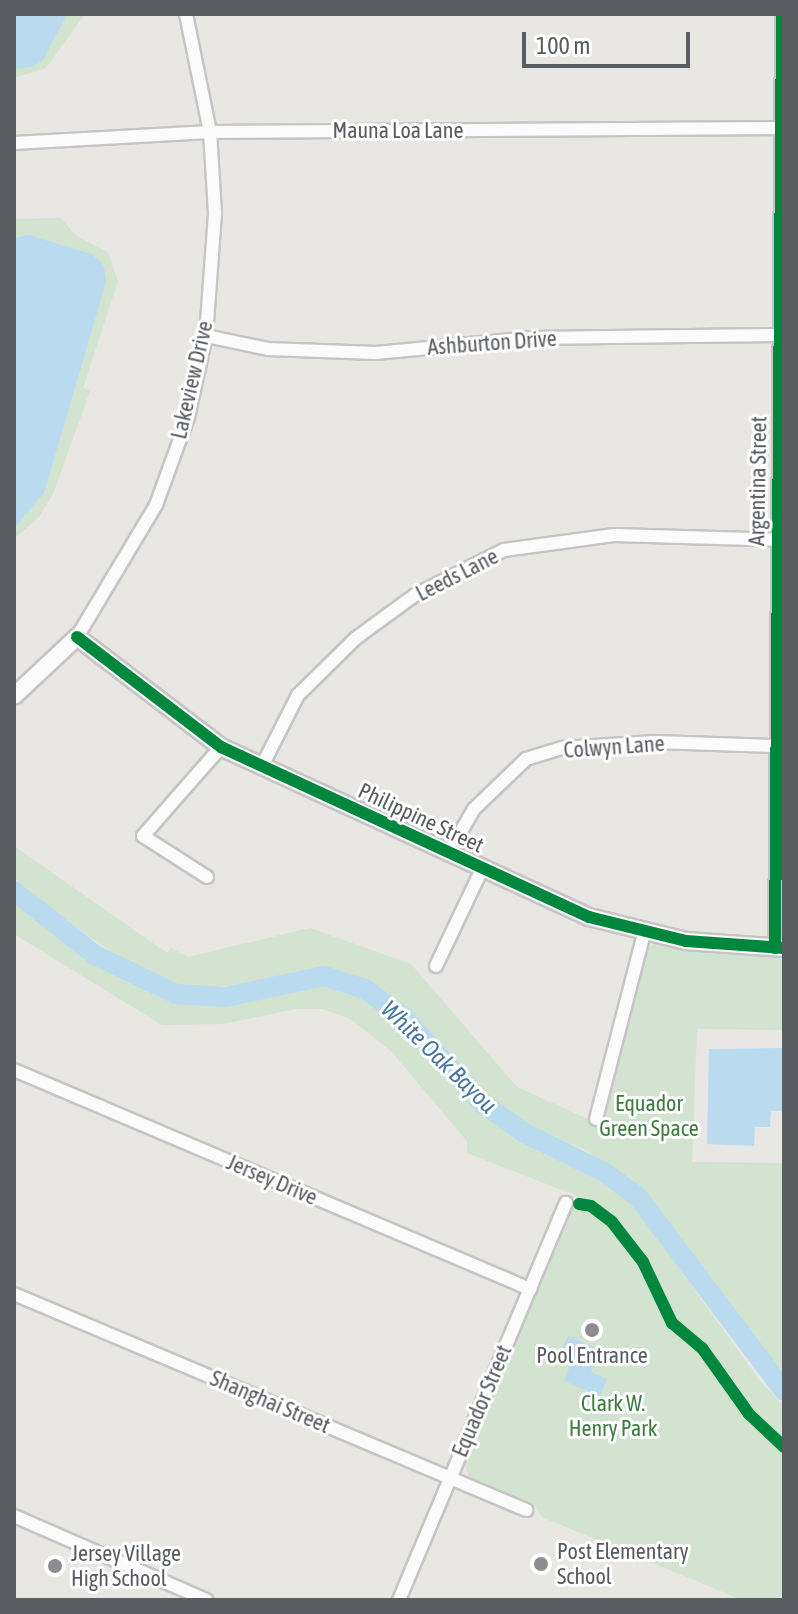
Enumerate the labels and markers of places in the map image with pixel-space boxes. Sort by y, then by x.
marker: Pool Entrance [583,1321,601,1339]
place label: Pool Entrance [536,1343,648,1369]
place label: Post Elementary School [557,1538,689,1590]
place label: Jersey Village High School [71,1540,181,1592]
marker: Post Elementary School [532,1555,550,1573]
marker: Jersey Village High School [46,1557,64,1575]

